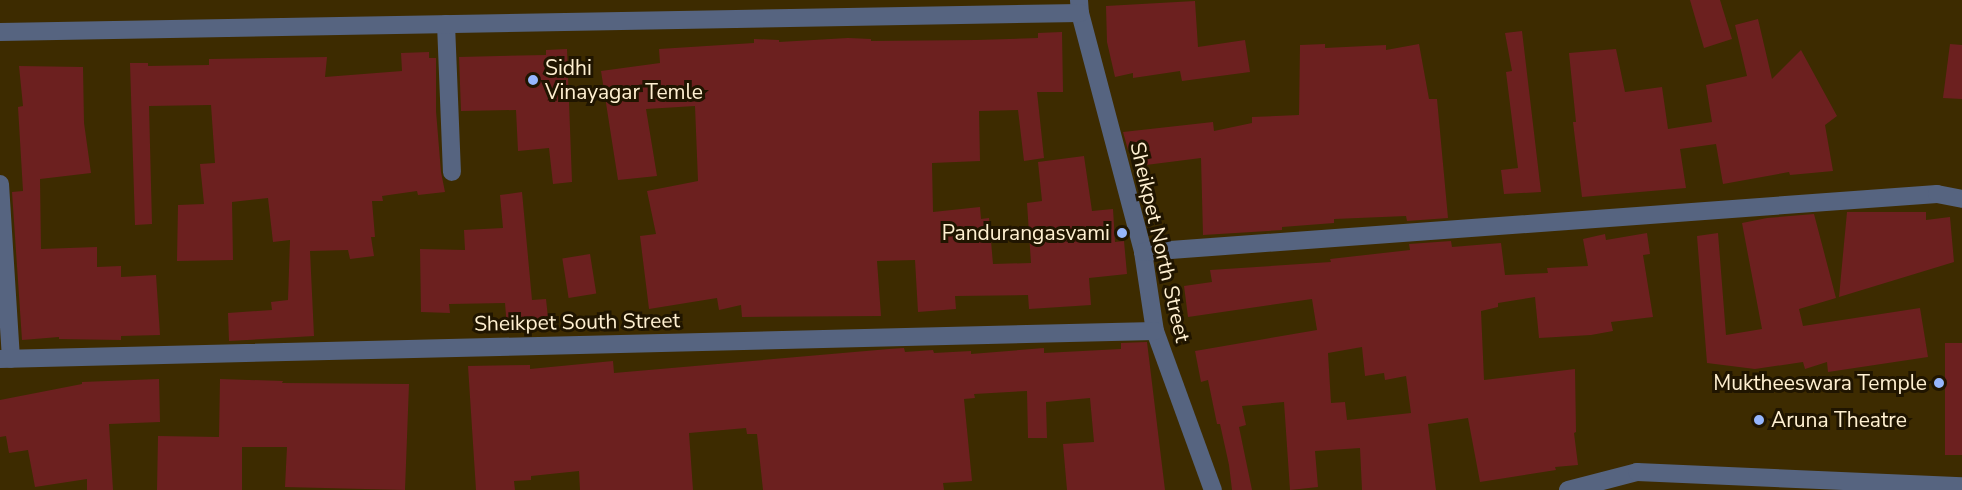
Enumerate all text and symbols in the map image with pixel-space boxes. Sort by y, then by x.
place label: Sidhi Vinayagar Temle [545,55,703,105]
marker: Sidhi Vinayagar Temle [526,73,540,87]
street label: Sheikpet North Street [1125,139,1195,345]
place label: Pandurangasvami [942,220,1110,246]
marker: Pandurangasvami [1115,226,1129,240]
street label: Sheikpet South Street [474,308,680,336]
place label: Muktheeswara Temple [1713,370,1927,396]
marker: Muktheeswara Temple [1932,376,1946,390]
place label: Aruna Theatre [1771,407,1907,433]
marker: Aruna Theatre [1752,413,1766,427]

